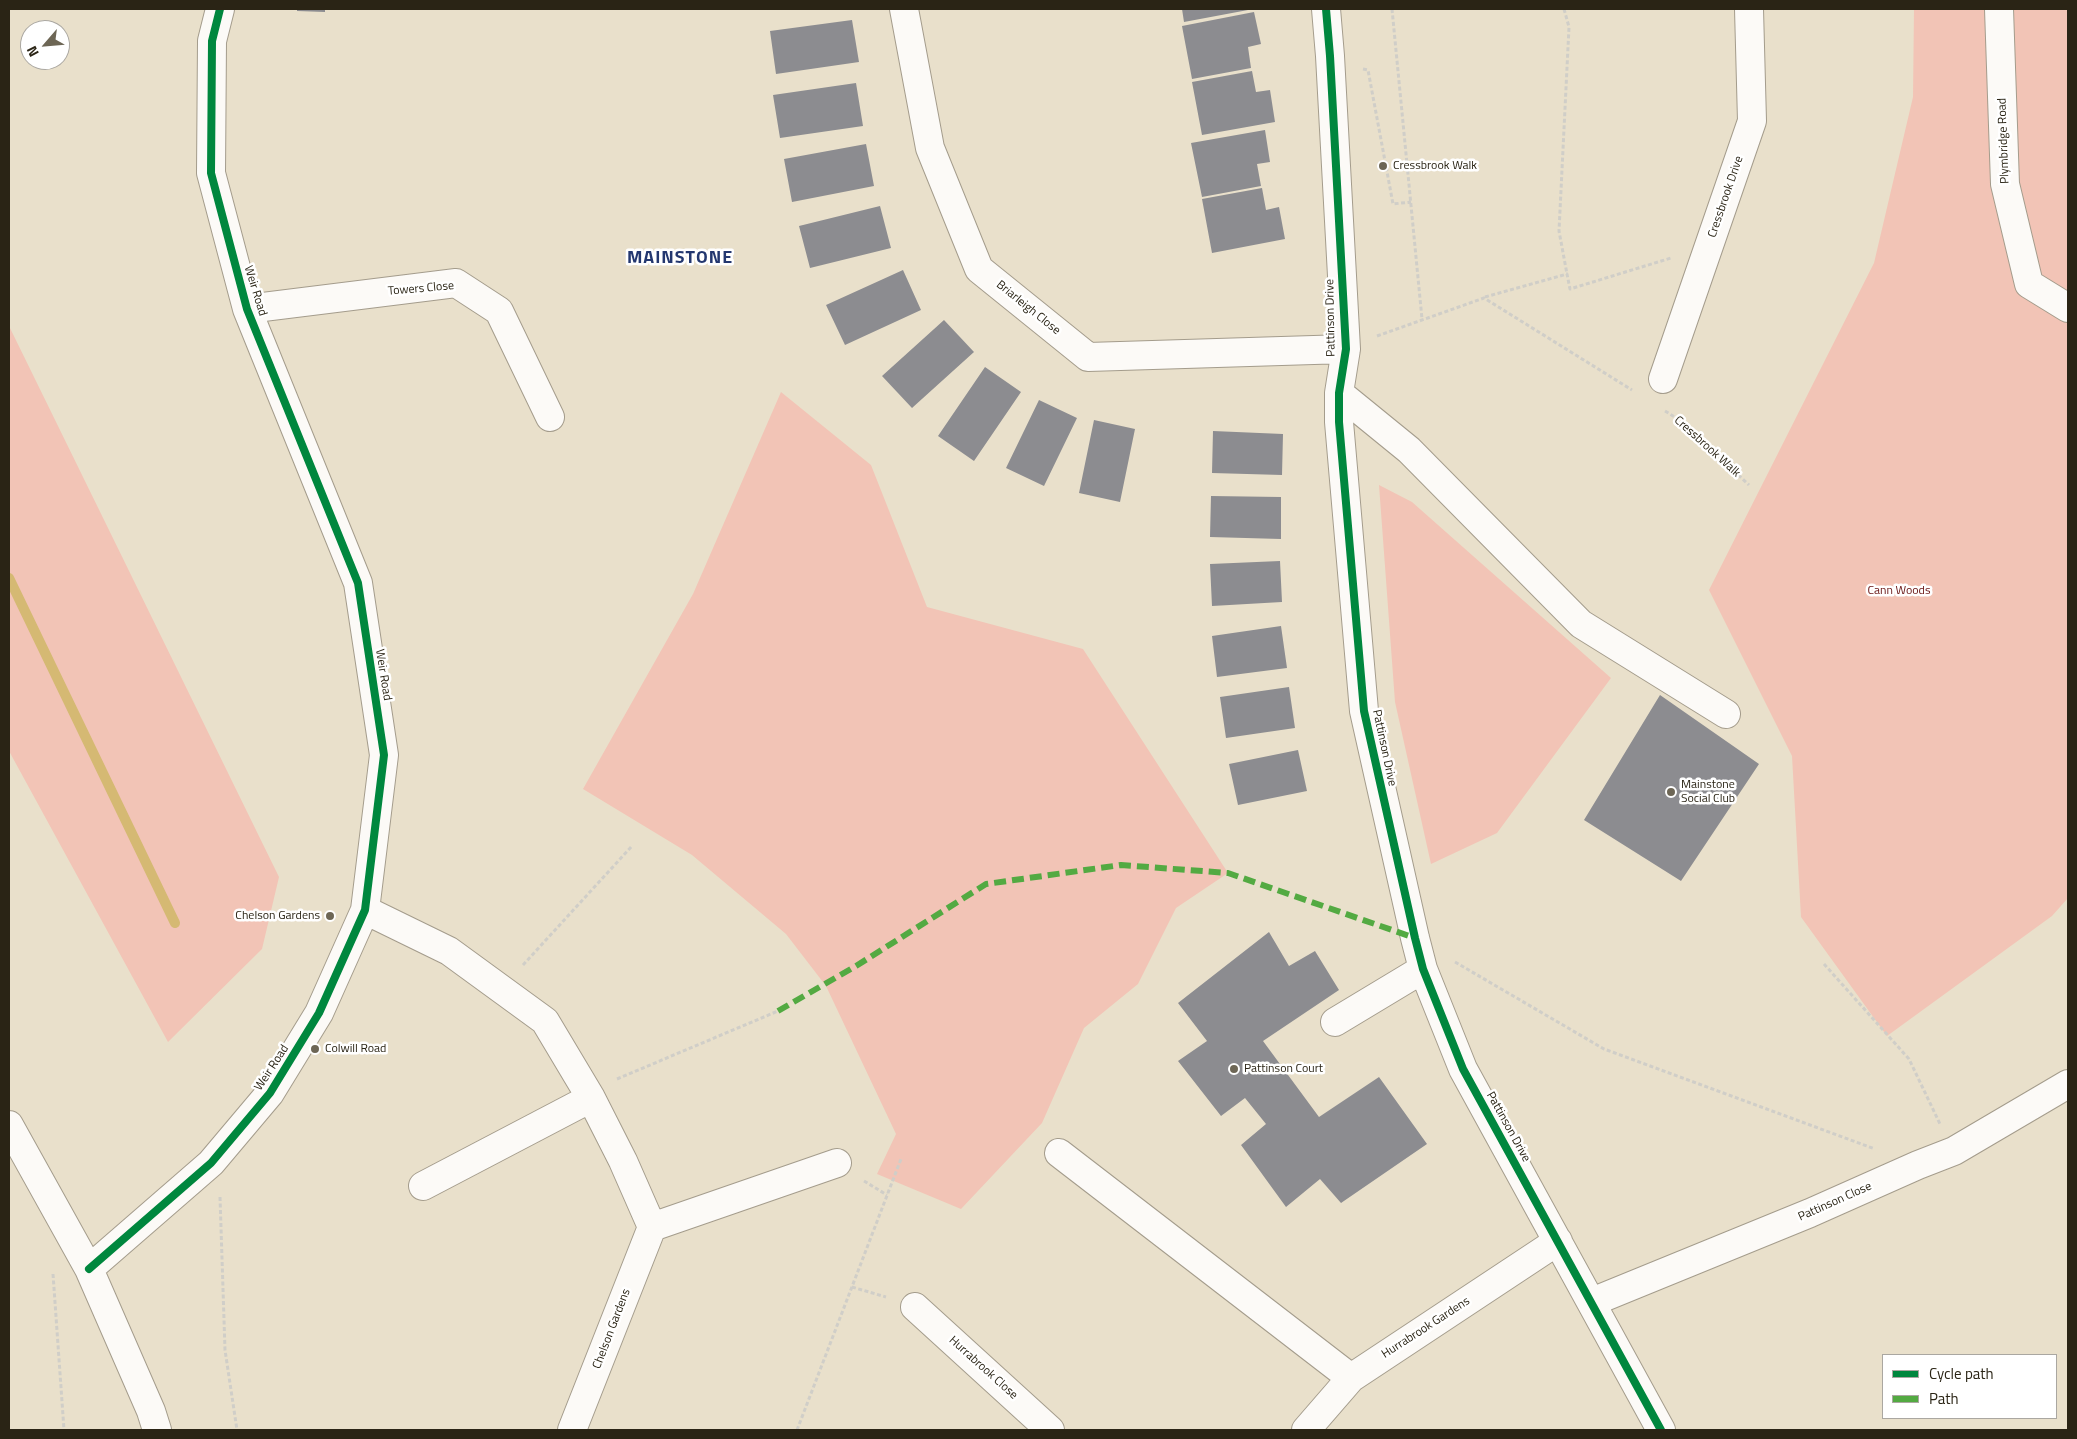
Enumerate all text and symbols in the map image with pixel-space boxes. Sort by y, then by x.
north arrow [20,20,70,70]
text: N [21,43,44,61]
street label: Plymbridge Road [1995,98,2013,184]
street label: Cressbrook Drive [1705,154,1747,240]
place label: Cressbrook Walk [1393,159,1477,173]
marker: Cressbrook Walk [1377,160,1389,172]
district label: MAINSTONE [626,248,734,270]
street label: Weir Road [241,264,269,318]
street label: Briarleigh Close [993,278,1063,338]
street label: Towers Close [387,279,455,299]
street label: Pattinson Drive [1323,279,1339,357]
street label: Cressbrook Walk [1671,414,1743,480]
park label: Cann Woods [1867,584,1931,598]
street label: Weir Road [372,648,394,702]
street label: Pattinson Drive [1369,708,1399,788]
place label: Mainstone Social Club [1681,778,1735,806]
marker: Mainstone Social Club [1665,786,1677,798]
place label: Chelson Gardens [235,909,320,923]
marker: Chelson Gardens [324,910,336,922]
street label: Weir Road [252,1042,292,1094]
place label: Colwill Road [325,1042,386,1056]
marker: Colwill Road [309,1043,321,1055]
place label: Pattinson Court [1244,1062,1323,1076]
marker: Pattinson Court [1228,1063,1240,1075]
street label: Pattinson Drive [1483,1089,1533,1165]
street label: Pattinson Close [1796,1179,1874,1225]
street label: Chelson Gardens [590,1287,634,1371]
street label: Hurrabrook Gardens [1379,1294,1473,1362]
street label: Hurrabrook Close [946,1333,1020,1403]
legend [1882,1354,2057,1419]
text: Cycle path [1929,1362,1994,1385]
text: Path [1929,1387,1959,1410]

